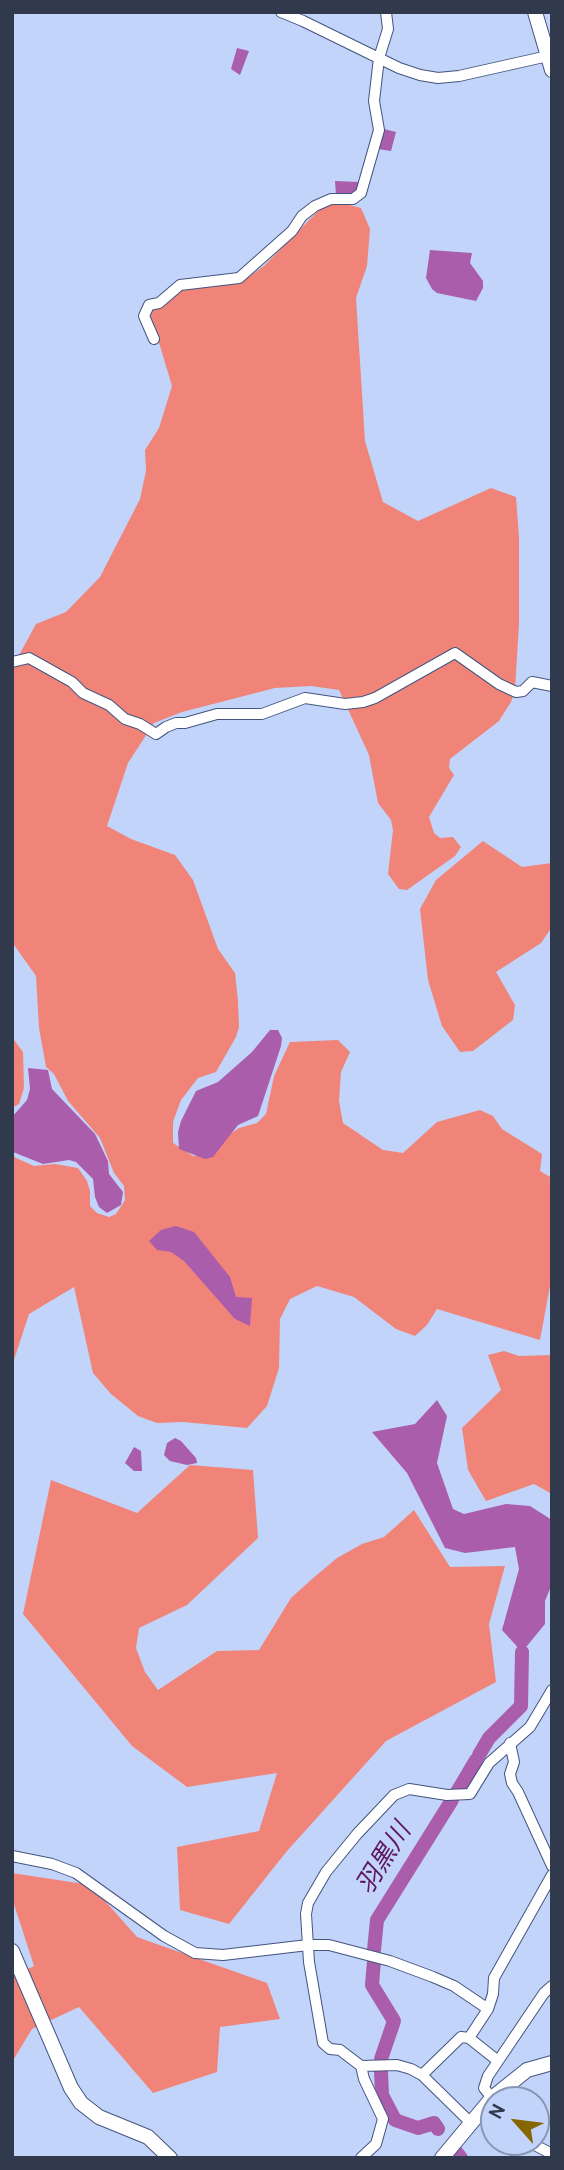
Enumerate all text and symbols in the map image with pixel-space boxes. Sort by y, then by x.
water label: 羽黒川 [352,1819,420,1901]
north arrow [480,2086,550,2156]
text: N [484,2100,512,2124]

